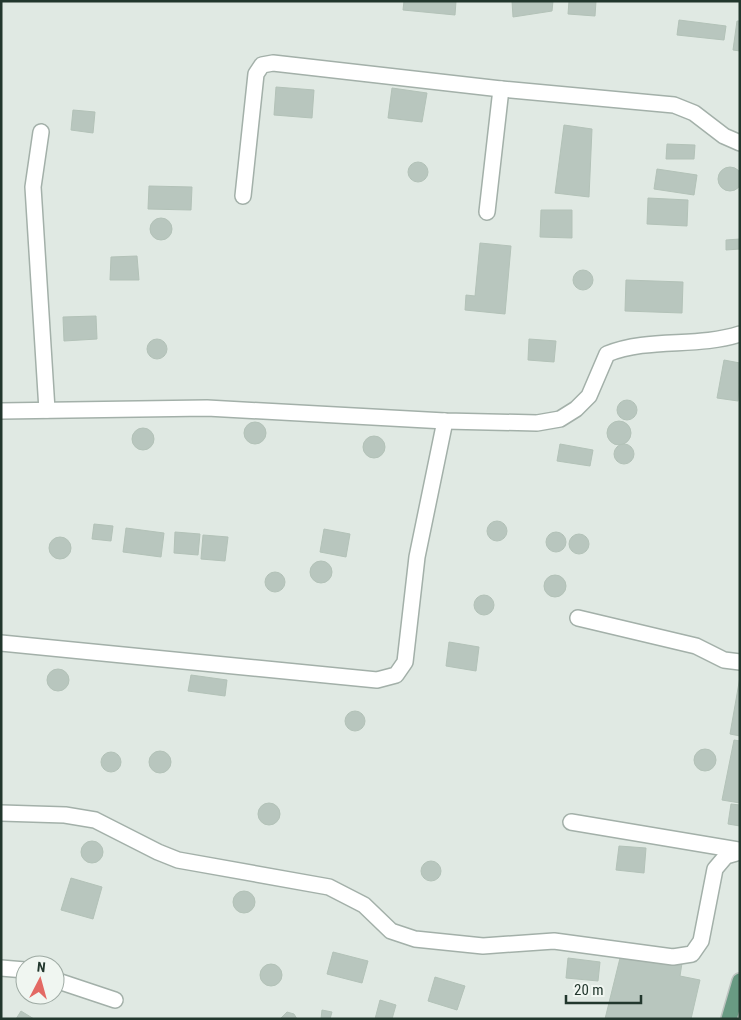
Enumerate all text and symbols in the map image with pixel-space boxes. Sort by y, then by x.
north arrow [15,955,65,1005]
text: N [36,959,46,975]
scale bar [566,972,641,1004]
text: 20 m [574,981,604,999]

